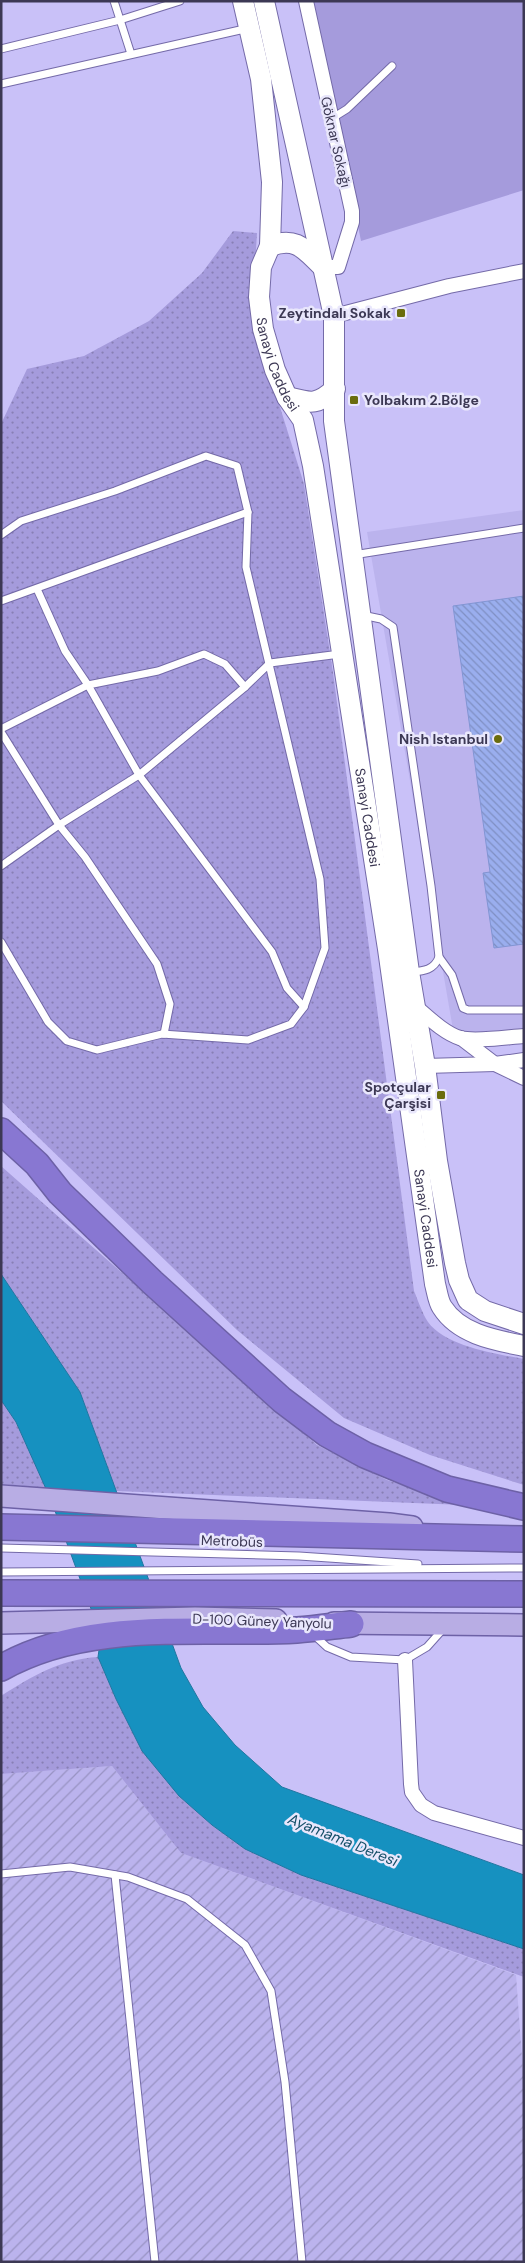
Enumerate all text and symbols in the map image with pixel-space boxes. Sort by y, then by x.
street label: Göknar Sokağı [317,95,355,189]
place label: Zeytindalı Sokak [279,304,391,322]
marker: Zeytindalı Sokak [395,307,407,319]
street label: Sanayi Caddesi [253,316,303,415]
place label: Yolbakım 2.Bölge [364,391,479,409]
marker: Yolbakım 2.Bölge [348,394,360,406]
place label: Nish Istanbul [399,730,488,748]
marker: Nish Istanbul [492,733,504,745]
street label: Sanayi Caddesi [351,767,384,868]
place label: Spotçular Çarşisi [364,1078,431,1112]
marker: Spotçular Çarşisi [435,1089,447,1101]
street label: Sanayi Caddesi [410,1168,442,1269]
street label: Metrobüs [201,1531,263,1551]
street label: D-100 Güney Yanyolu [192,1610,332,1632]
water label: Ayamama Deresi [284,1808,401,1871]

